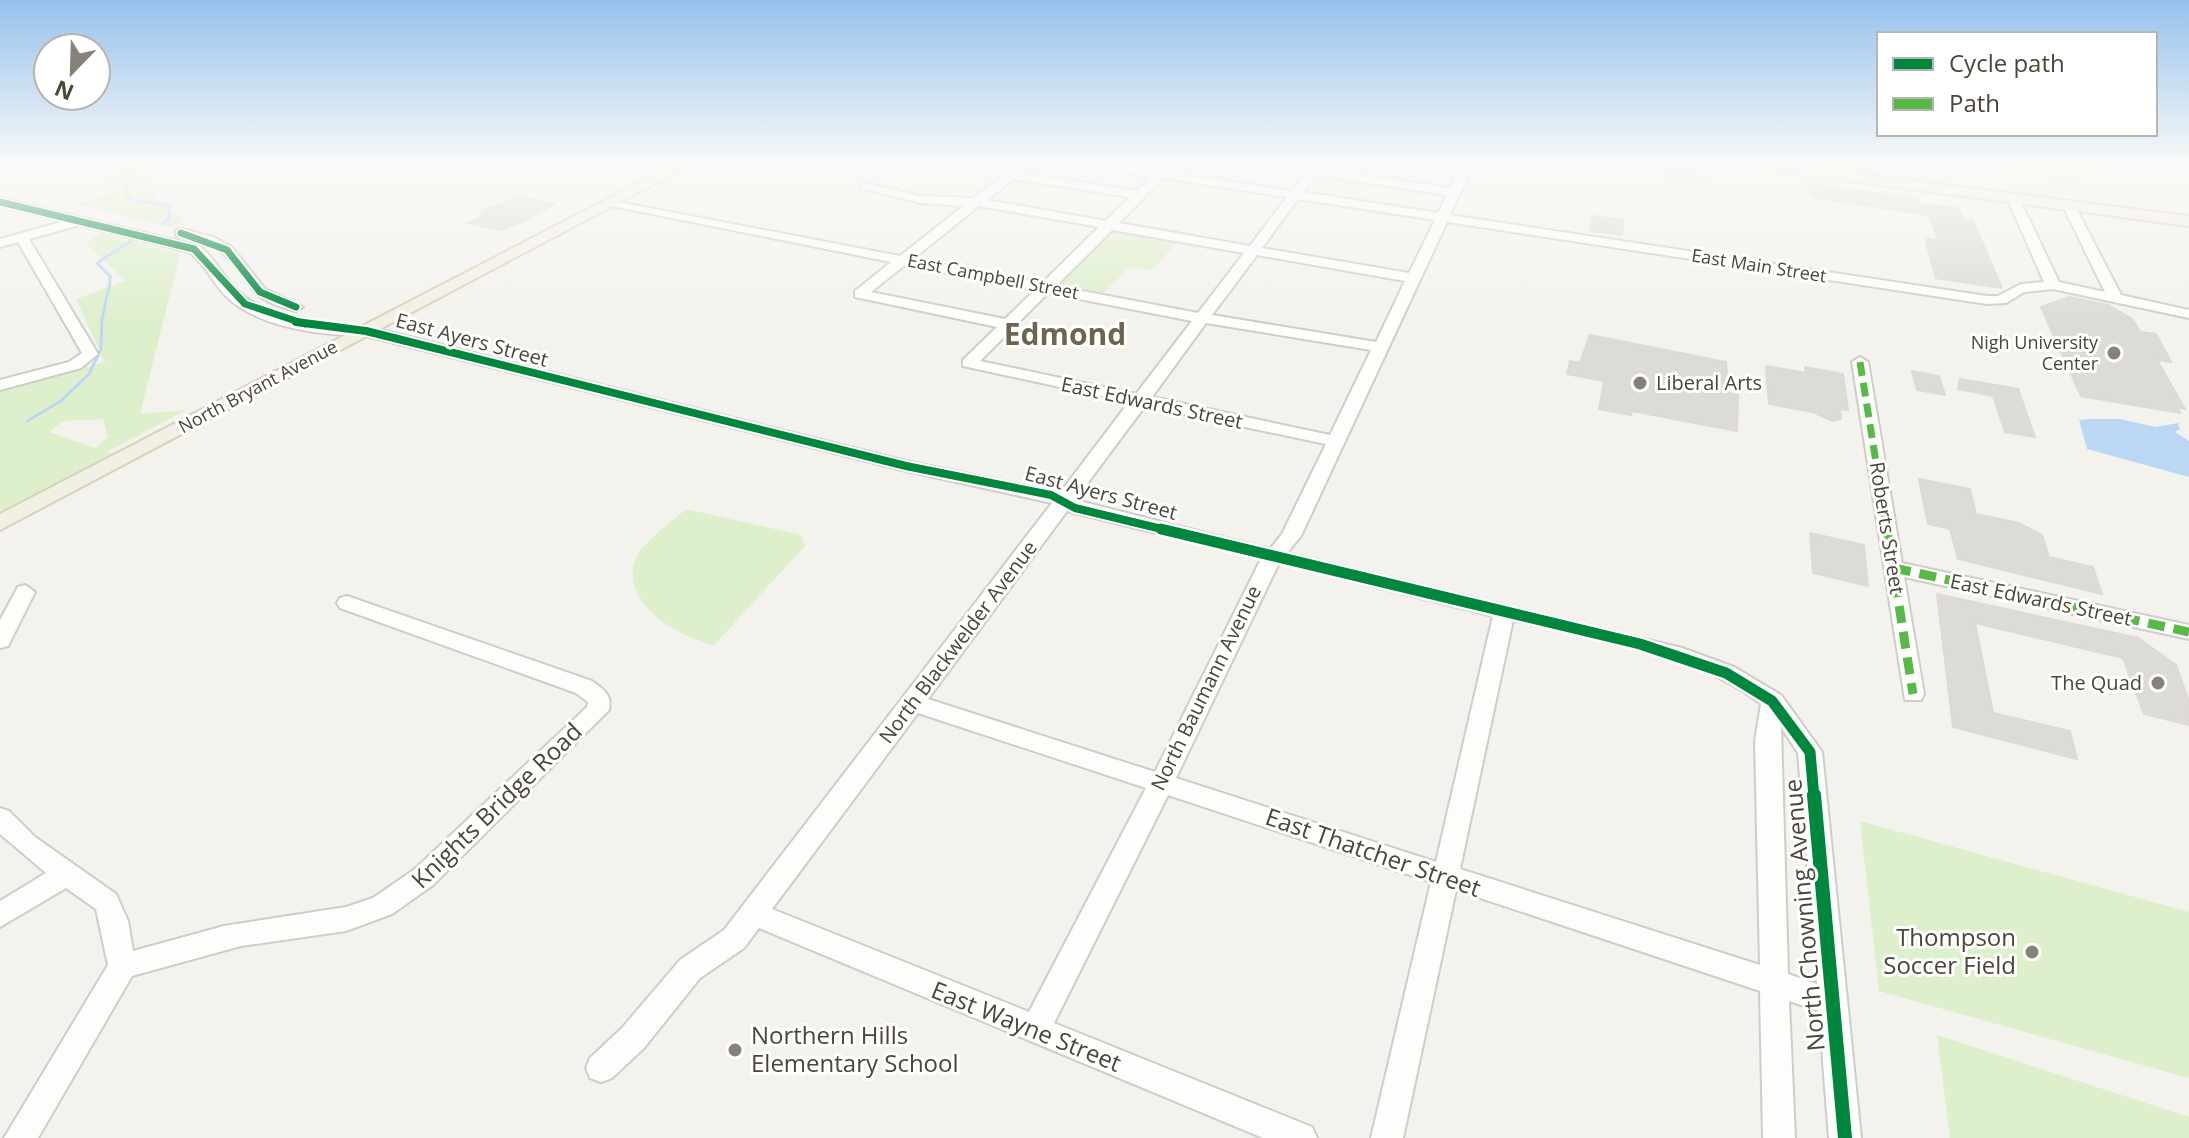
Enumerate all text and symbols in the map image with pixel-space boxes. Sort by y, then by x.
north arrow [32,32,112,112]
legend [1877,32,2157,136]
text: Cycle path [1949,46,2065,79]
text: N [50,74,78,109]
text: Path [1949,86,2000,119]
street label: East Main Street [1690,242,1828,288]
street label: East Campbell Street [906,248,1081,304]
street label: East Ayers Street [393,306,551,373]
district label: Edmond [1004,313,1126,354]
place label: Nigh University Center [1971,330,2099,375]
street label: North Bryant Avenue [174,334,341,438]
marker: Nigh University Center [2105,344,2123,362]
place label: Liberal Arts [1656,369,1762,396]
street label: East Edwards Street [1059,370,1245,435]
marker: Liberal Arts [1631,374,1649,392]
street label: East Ayers Street [1022,459,1180,526]
street label: Roberts Street [1864,460,1911,596]
street label: North Blackwelder Avenue [872,535,1043,749]
street label: East Edwards Street [1948,567,2134,632]
street label: North Baumann Avenue [1144,581,1267,795]
place label: The Quad [2051,669,2142,696]
marker: The Quad [2149,674,2167,692]
street label: Knights Bridge Road [403,715,589,895]
street label: North Chowning Avenue [1775,778,1832,1053]
street label: East Thatcher Street [1262,799,1485,904]
place label: Thompson Soccer Field [1883,920,2016,981]
marker: Thompson Soccer Field [2023,943,2041,961]
street label: East Wayne Street [927,972,1126,1079]
place label: Northern Hills Elementary School [751,1018,959,1079]
marker: Northern Hills Elementary School [726,1041,744,1059]

